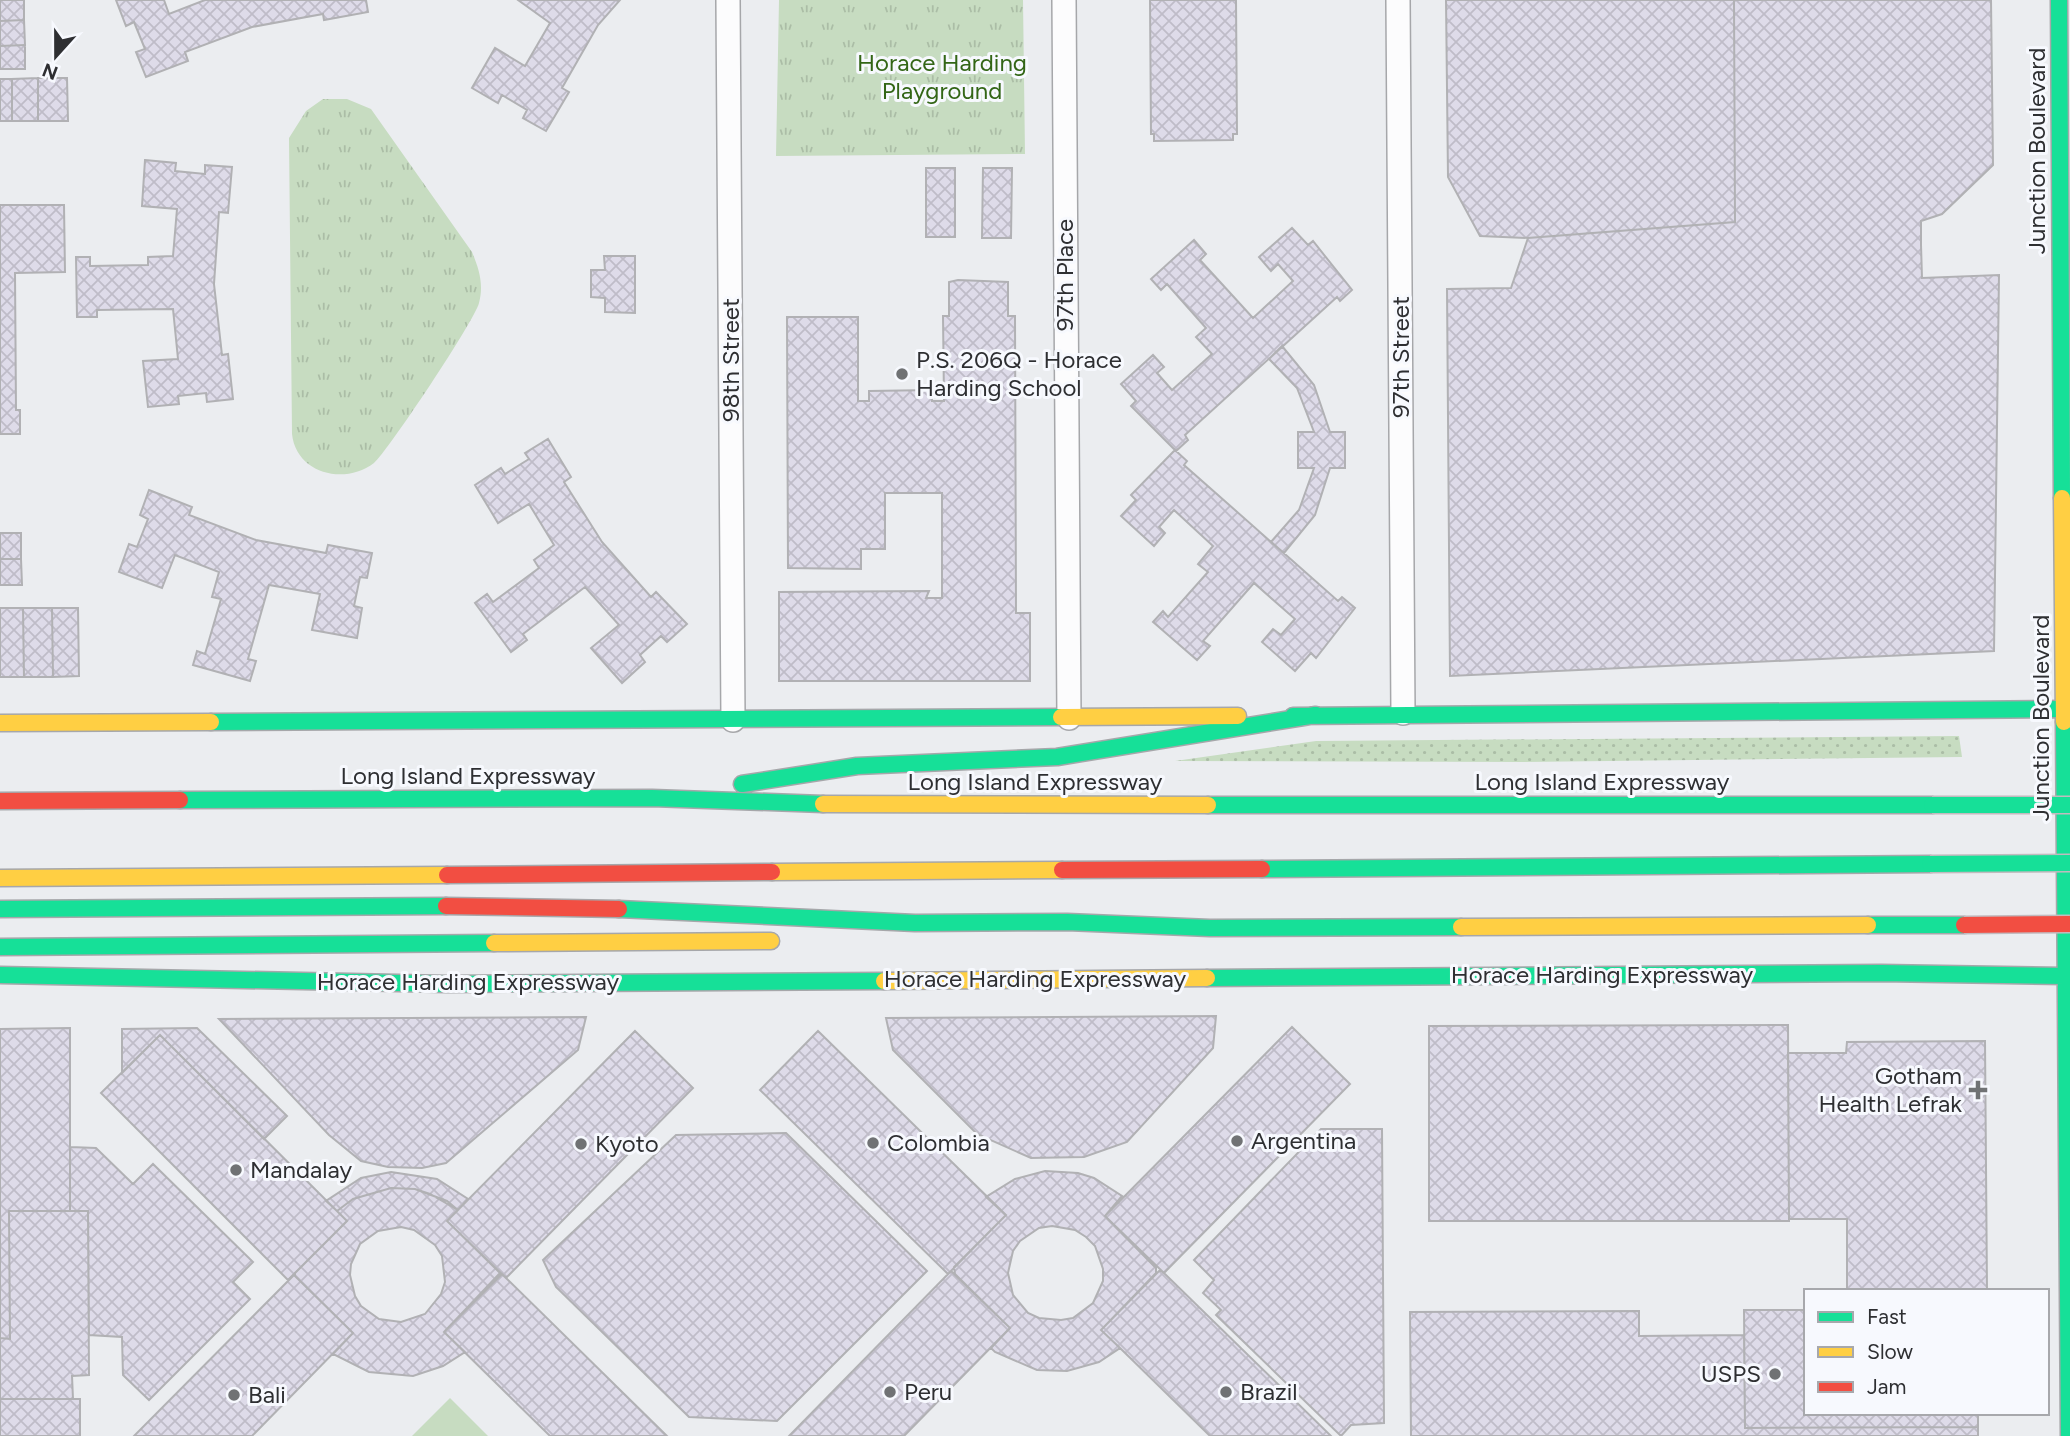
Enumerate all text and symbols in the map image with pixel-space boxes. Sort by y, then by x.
north arrow [21,21,91,91]
park label: Horace Harding Playground [857,48,1027,105]
street label: Junction Boulevard [2022,48,2051,254]
text: N [39,58,61,85]
street label: 97th Place [1050,219,1079,331]
street label: 97th Street [1386,296,1415,418]
street label: 98th Street [716,298,745,422]
place label: P.S. 206Q - Horace Harding School [916,345,1122,402]
marker: P.S. 206Q - Horace Harding School [894,366,910,382]
street label: Junction Boulevard [2026,615,2055,821]
street label: Long Island Expressway [341,761,596,790]
street label: Long Island Expressway [908,767,1163,796]
street label: Long Island Expressway [1475,767,1730,796]
street label: Horace Harding Expressway [1451,960,1754,989]
street label: Horace Harding Expressway [884,964,1187,993]
street label: Horace Harding Expressway [317,967,620,996]
place label: Gotham Health Lefrak [1819,1061,1962,1118]
marker: Gotham Health Lefrak [1968,1080,1988,1100]
place label: Argentina [1251,1126,1356,1155]
place label: Colombia [887,1128,990,1157]
place label: Kyoto [595,1129,659,1158]
marker: Argentina [1229,1133,1245,1149]
marker: Colombia [865,1135,881,1151]
marker: Kyoto [573,1136,589,1152]
place label: Mandalay [250,1155,353,1184]
marker: Mandalay [228,1162,244,1178]
legend [1804,1289,2049,1415]
text: Fast [1867,1304,1907,1329]
text: Slow [1867,1339,1913,1364]
place label: USPS [1701,1359,1761,1388]
marker: USPS [1767,1366,1783,1382]
text: Jam [1867,1374,1906,1399]
place label: Peru [904,1377,952,1406]
place label: Brazil [1240,1377,1298,1406]
place label: Bali [248,1380,286,1409]
marker: Peru [882,1384,898,1400]
marker: Brazil [1218,1384,1234,1400]
marker: Bali [226,1387,242,1403]

